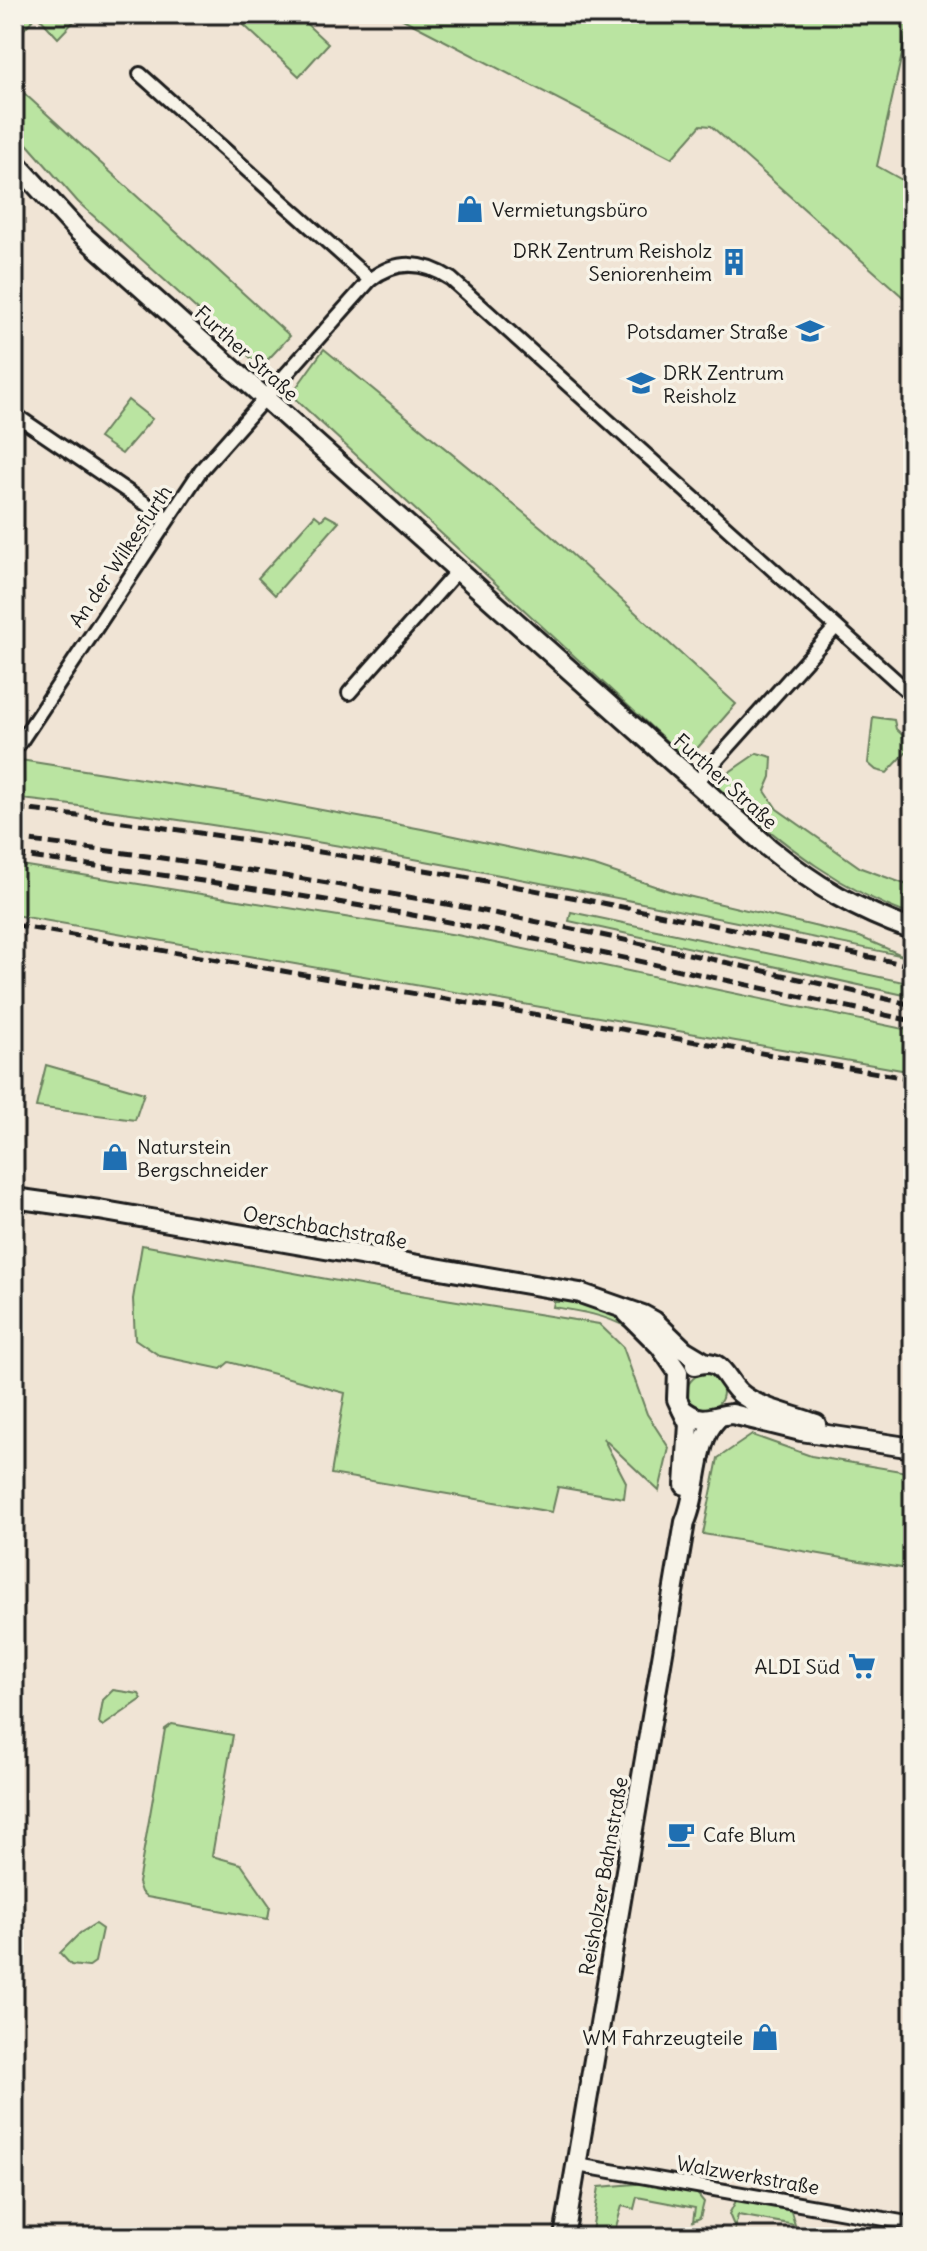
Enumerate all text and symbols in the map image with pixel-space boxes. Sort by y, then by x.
shop icon: Vermietungsbüro [455,194,485,224]
place label: Vermietungsbüro [492,197,648,222]
place label: DRK Zentrum Reisholz Seniorenheim [513,238,712,286]
building icon: DRK Zentrum Reisholz Seniorenheim [719,247,749,277]
street label: Further Straße [190,300,304,406]
school or university icon: Potsdamer Straße [795,316,825,346]
place label: Potsdamer Straße [627,319,788,344]
place label: DRK Zentrum Reisholz [663,360,784,408]
school or university icon: DRK Zentrum Reisholz [626,368,656,398]
street label: An der Wilkesfurth [63,480,177,632]
street label: Further Straße [669,728,783,834]
place label: Naturstein Bergschneider [137,1134,268,1182]
shop icon: Naturstein Bergschneider [100,1142,130,1172]
street label: Oerschbachstraße [241,1200,409,1254]
supermarket icon: ALDI Süd [847,1651,877,1681]
place label: ALDI Süd [755,1654,840,1679]
street label: Reisholzer Bahnstraße [573,1775,633,1977]
cafe icon: Cafe Blum [666,1819,696,1849]
place label: Cafe Blum [703,1822,796,1847]
shop icon: WM Fahrzeugteile [750,2022,780,2052]
place label: WM Fahrzeugteile [583,2025,743,2050]
street label: Walzwerkstraße [675,2150,821,2200]

